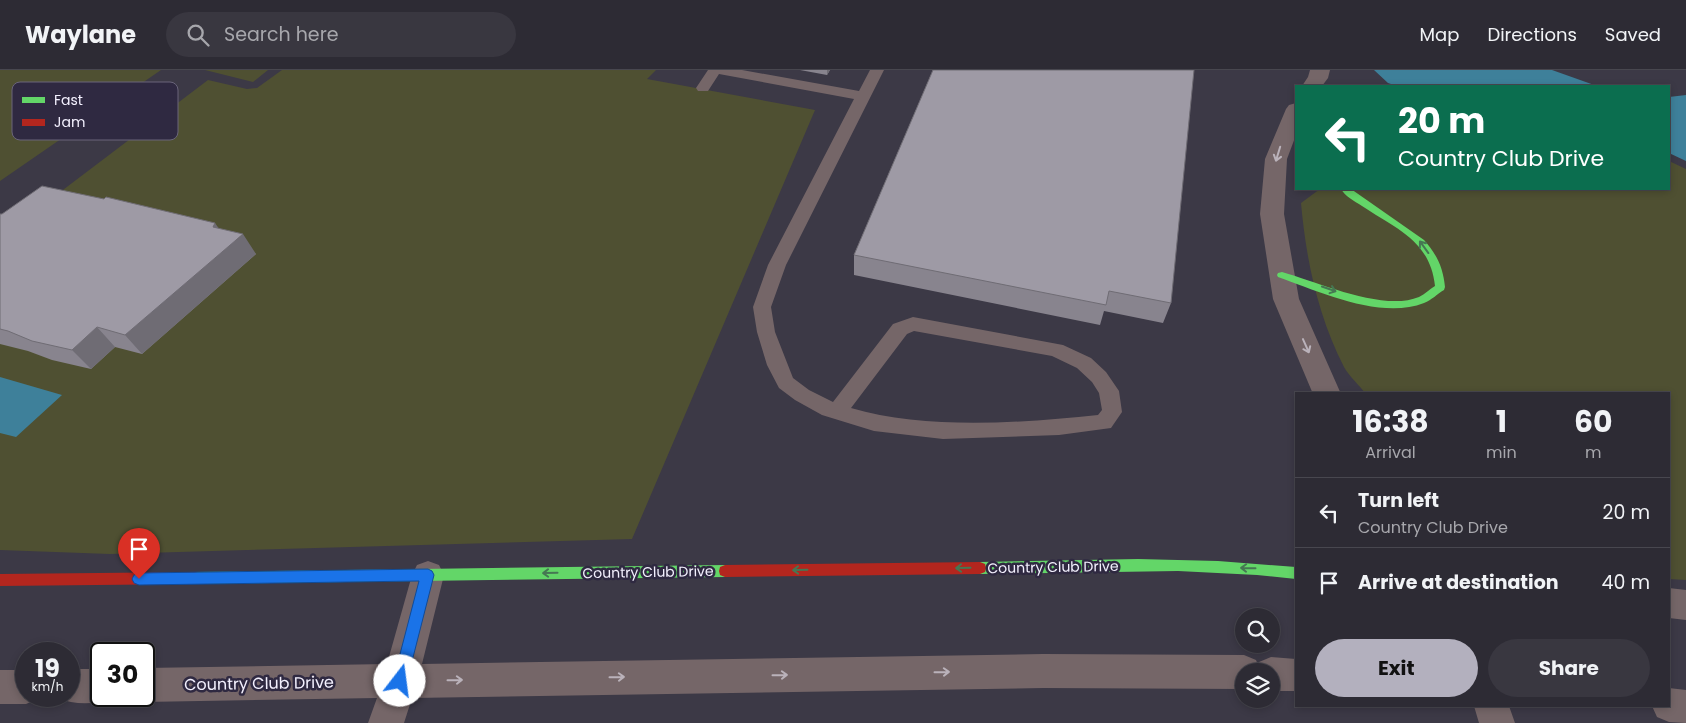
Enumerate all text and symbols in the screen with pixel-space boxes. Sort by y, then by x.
search box [166,12,516,57]
text: Waylane [25,18,136,51]
icon: search [184,21,212,49]
text: Search here [224,21,339,48]
text: Map [1420,22,1459,47]
text: Directions [1487,22,1577,47]
text: Saved [1605,22,1661,47]
legend [12,82,178,140]
text: Fast [54,90,83,110]
text: 20 m [1398,96,1485,145]
icon: left [1315,105,1380,170]
text: Jam [54,112,85,132]
text: Country Club Drive [1398,143,1604,174]
one-way arrow [1273,146,1283,162]
one-way arrow [1419,241,1430,254]
one-way arrow [1321,285,1336,294]
one-way arrow [1302,338,1312,353]
text: 16:38 [1352,400,1429,443]
text: 1 [1496,400,1507,443]
text: 60 [1574,400,1613,443]
text: Arrival [1365,441,1416,464]
text: min [1486,441,1517,464]
text: m [1585,441,1602,464]
text: Turn left [1358,487,1439,514]
icon: left [1315,499,1343,527]
text: 20 m [1602,499,1650,526]
text: Country Club Drive [1358,516,1508,539]
pin [118,528,160,579]
icon: arrive [125,535,153,563]
street label: Country Club Drive [987,556,1119,578]
street label: Country Club Drive [582,561,714,583]
one-way arrow [955,563,972,573]
one-way arrow [1240,563,1256,572]
one-way arrow [793,565,809,575]
one-way arrow [543,568,559,578]
icon: arrive [1315,569,1343,597]
text: Arrive at destination [1358,569,1559,596]
text: 40 m [1601,569,1650,596]
map controls [1235,608,1280,708]
button: search [1235,608,1280,653]
button: Exit [1315,639,1478,697]
button: Share [1488,639,1650,697]
speed limit sign: 30 [90,642,155,707]
text: 19 [35,651,60,686]
position arrow [373,654,425,706]
button: layers [1235,663,1280,708]
one-way arrow [934,667,950,677]
one-way arrow [772,670,788,680]
street label: Country Club Drive [184,671,334,696]
one-way arrow [609,672,625,682]
one-way arrow [446,675,463,685]
text: km/h [32,678,63,695]

